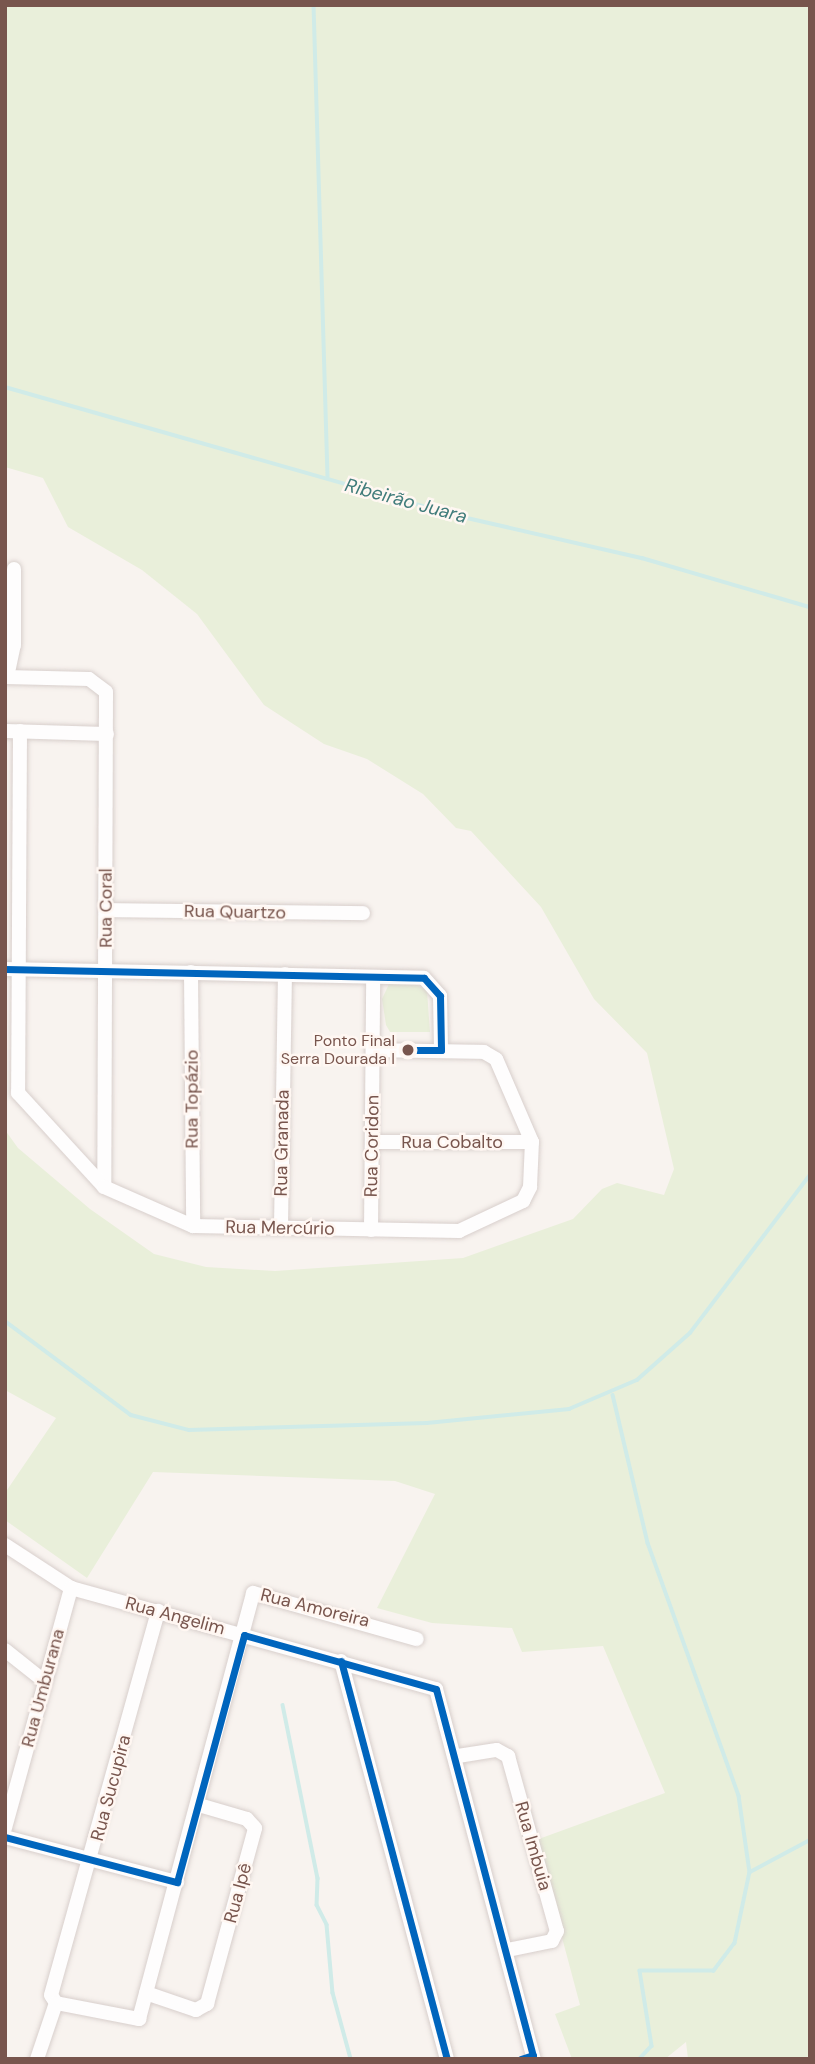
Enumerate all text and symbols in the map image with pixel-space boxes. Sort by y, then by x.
water label: Ribeirão Juara [342,474,470,528]
street label: Rua Coral [95,868,117,948]
street label: Rua Quartzo [184,900,286,924]
place label: Ponto Final Serra Dourada I [281,1031,395,1069]
marker: Ponto Final Serra Dourada I [401,1043,415,1057]
street label: Rua Topázio [181,1049,203,1149]
street label: Rua Granada [270,1089,294,1197]
street label: Rua Coridon [360,1095,384,1197]
street label: Rua Cobalto [401,1131,503,1153]
street label: Rua Mercúrio [225,1216,335,1240]
street label: Rua Amoreira [258,1584,372,1632]
street label: Rua Angelim [123,1592,227,1640]
street label: Rua Umburana [17,1626,69,1750]
street label: Rua Sucupira [86,1733,136,1843]
street label: Rua Imbuia [510,1799,556,1893]
street label: Rua Ipê [220,1861,256,1925]

